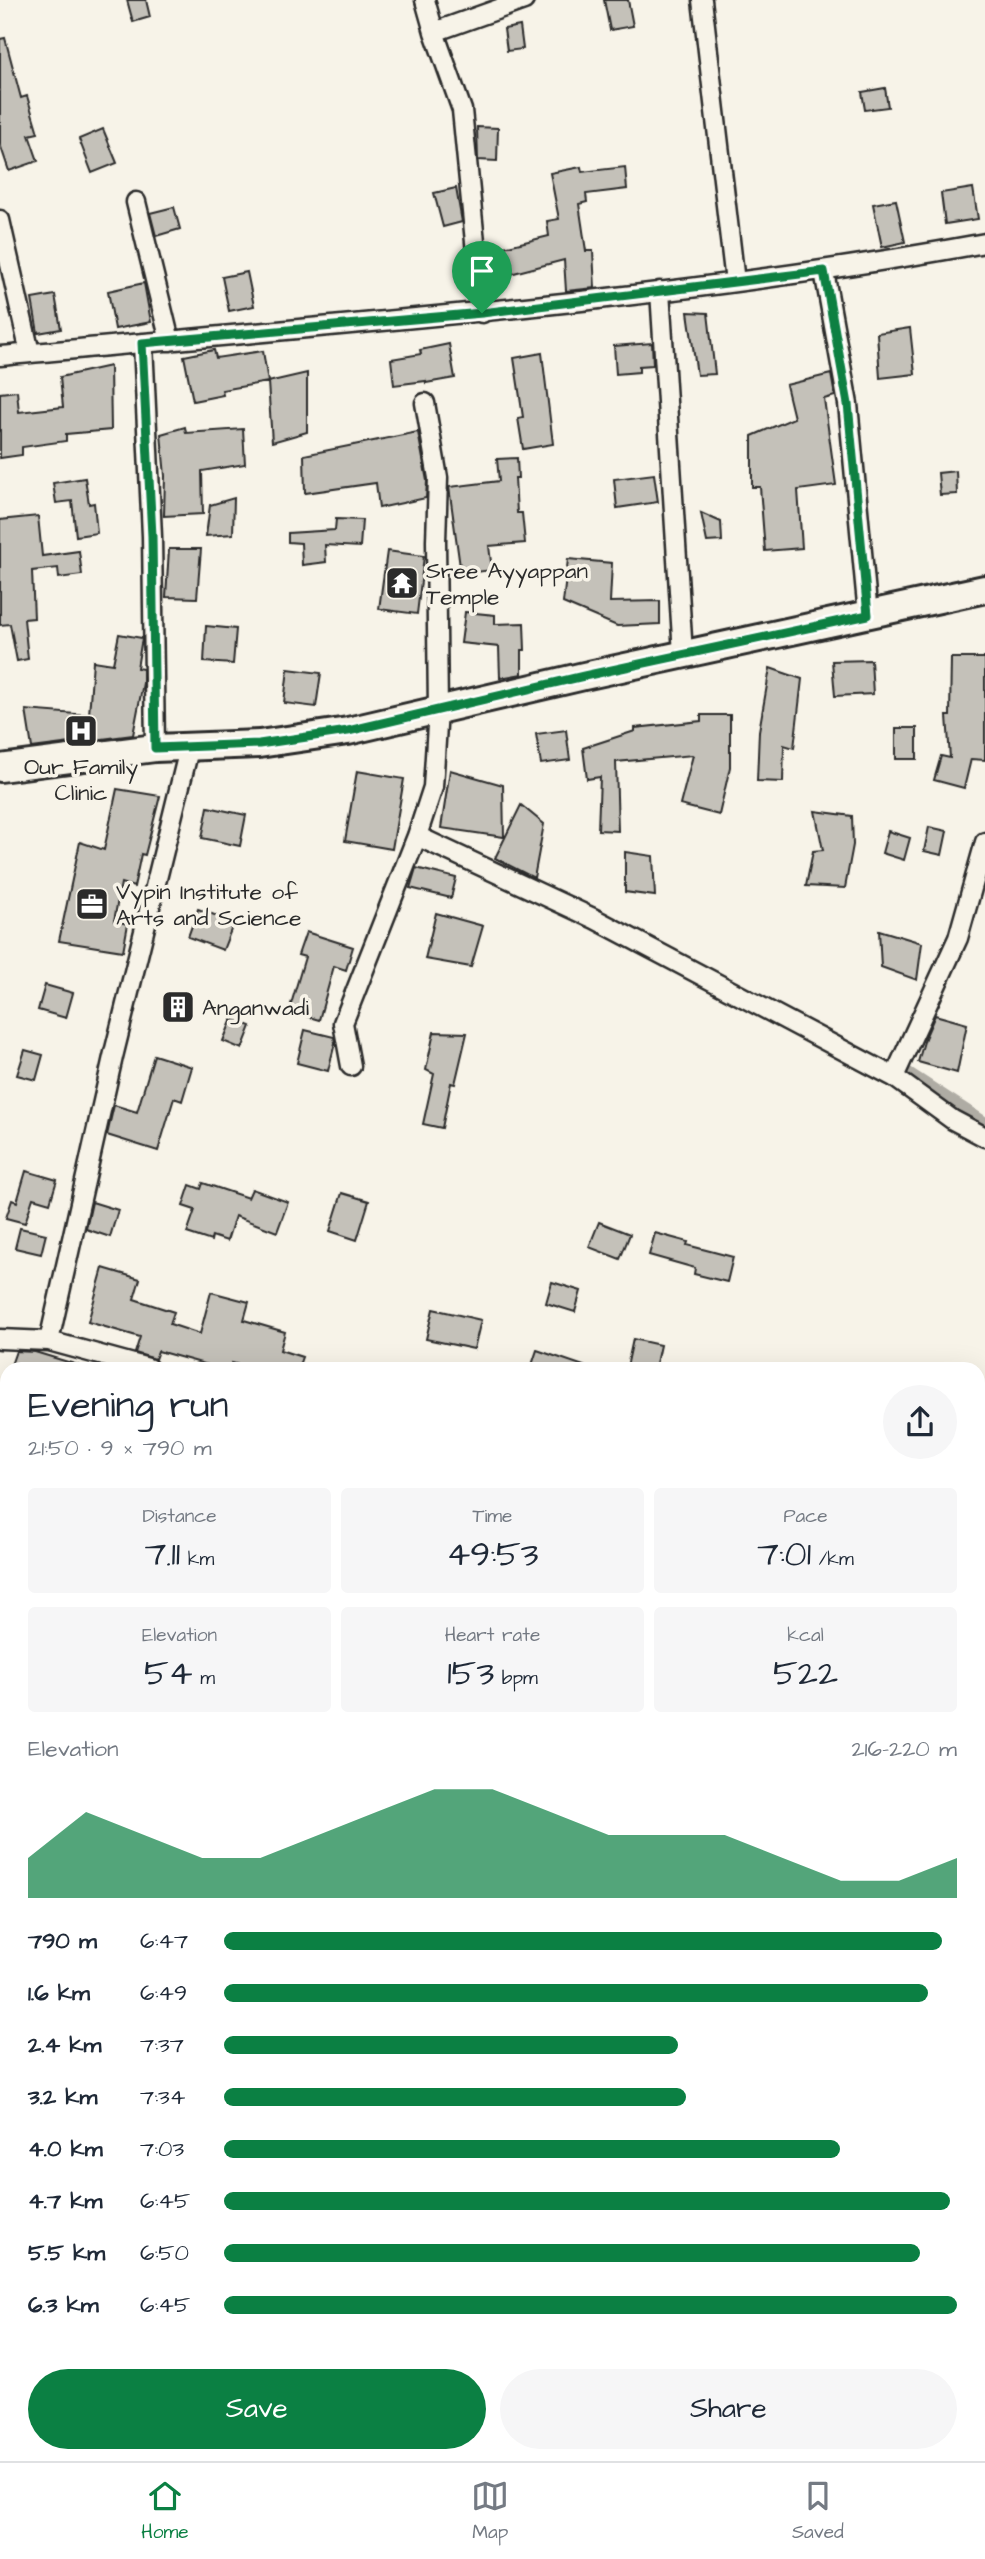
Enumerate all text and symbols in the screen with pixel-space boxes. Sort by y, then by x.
pin [452,241,512,313]
icon: arrive [463,252,501,290]
place label: Sree Ayyappan Temple [426,555,588,613]
temple icon: Sree Ayyappan Temple [383,564,421,602]
hospital icon: Our Family Clinic [62,712,100,750]
place label: Our Family Clinic [24,751,138,809]
place label: Vypin Institute of Arts and Science [116,876,301,934]
office icon: Vypin Institute of Arts and Science [73,885,111,923]
building icon: Anganwadi [159,988,197,1026]
place label: Anganwadi [202,992,309,1025]
text: Evening run [28,1380,229,1432]
button: share [883,1385,957,1459]
text: 21:50 · 9 × 790 m [28,1432,212,1464]
text: Distance [143,1503,216,1530]
text: Time [473,1503,512,1530]
text: Pace [783,1503,828,1530]
text: 7.11 [145,1530,180,1579]
text: 49:53 [446,1530,539,1579]
text: 7:01 [757,1530,811,1579]
text: km [180,1546,214,1573]
text: /km [811,1546,854,1573]
text: Elevation [142,1622,217,1649]
text: Heart rate [445,1622,540,1649]
text: kcal [787,1622,824,1649]
text: 54 [144,1649,193,1698]
text: 153 [447,1649,494,1698]
text: 522 [773,1649,838,1698]
text: m [193,1665,215,1692]
text: bpm [494,1665,538,1692]
text: Elevation [28,1733,119,1765]
text: 216–220 m [851,1733,957,1765]
text: 790 m [28,1925,97,1957]
text: 6:47 [140,1925,188,1957]
text: 1.6 km [28,1977,90,2009]
text: 6:49 [140,1977,187,2009]
text: 2.4 km [28,2029,101,2061]
text: 7:37 [140,2029,184,2061]
text: 3.2 km [28,2081,97,2113]
text: 7:34 [140,2081,185,2113]
text: 4.0 km [28,2133,103,2165]
text: 7:03 [140,2133,184,2165]
text: 4.7 km [28,2185,102,2217]
text: 6:45 [140,2185,190,2217]
text: 5.5 km [28,2237,105,2269]
text: 6:50 [140,2237,189,2269]
text: 6.3 km [28,2289,99,2321]
text: 6:45 [140,2289,190,2321]
button: Save [28,2369,486,2449]
button: Share [500,2369,957,2449]
tab: Home [141,2477,189,2546]
tab: Map [471,2477,509,2546]
tab: Saved [792,2477,844,2546]

